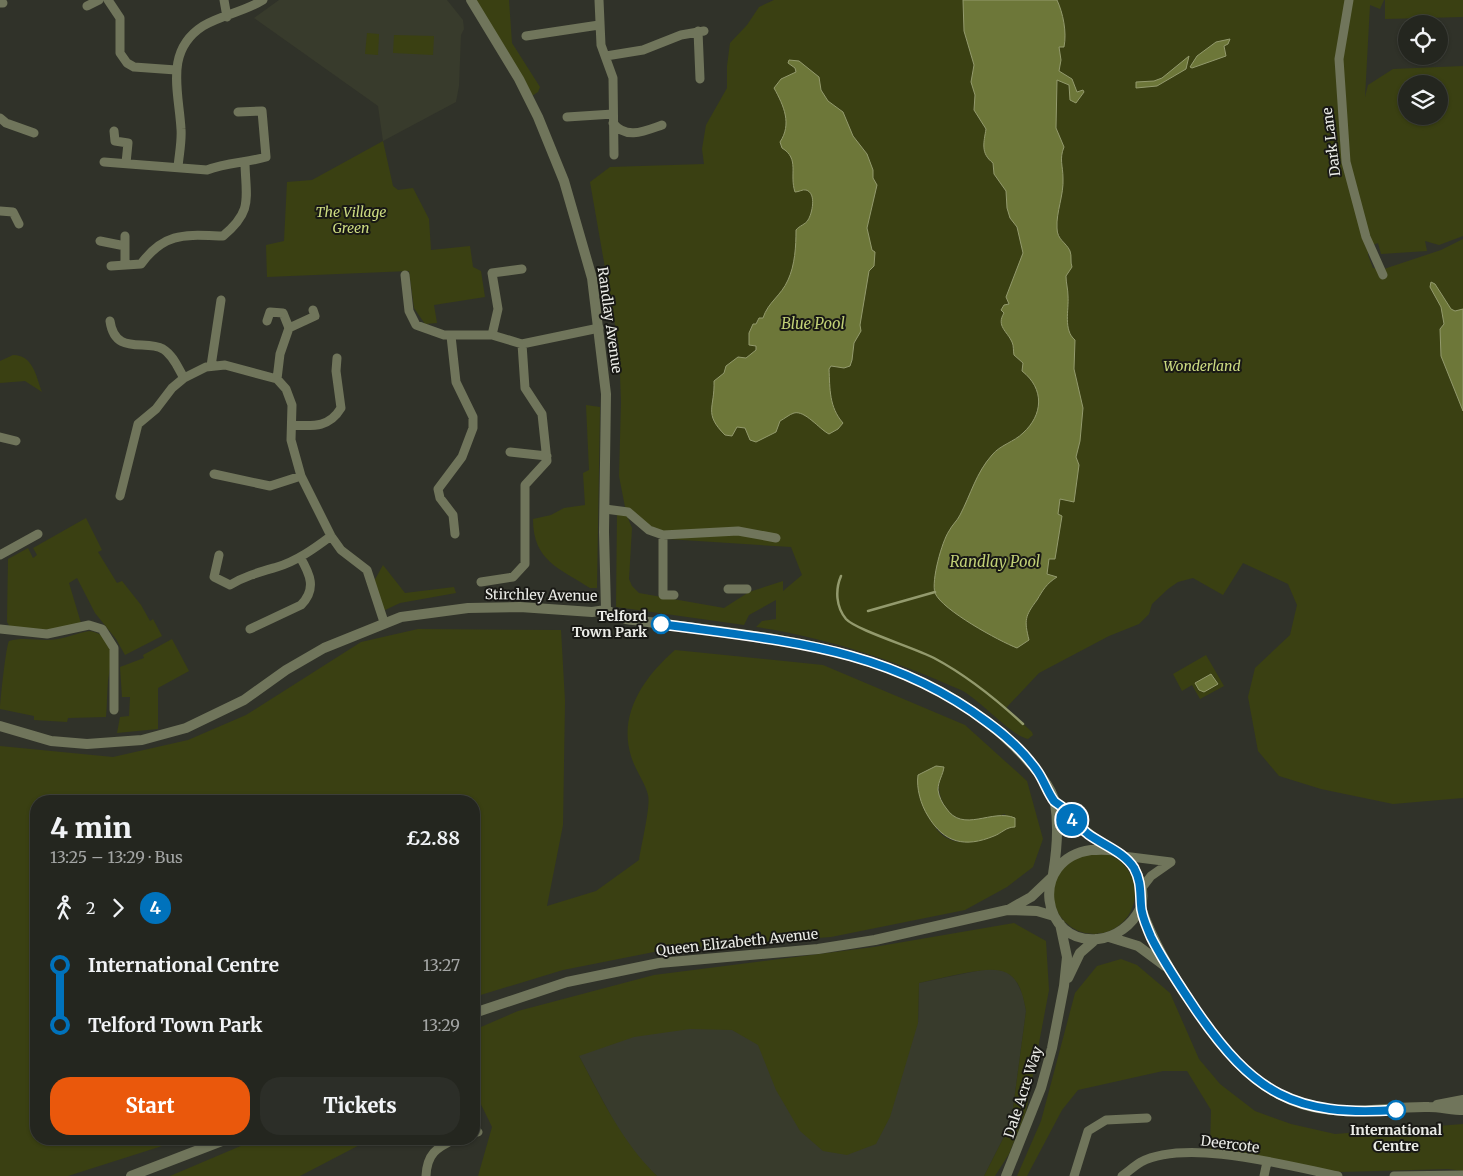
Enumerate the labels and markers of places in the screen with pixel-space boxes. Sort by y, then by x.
place label: Telford Town Park [572,607,648,641]
marker: Telford Town Park [651,614,671,634]
marker: International Centre [1386,1100,1406,1120]
place label: International Centre [1350,1121,1442,1155]

